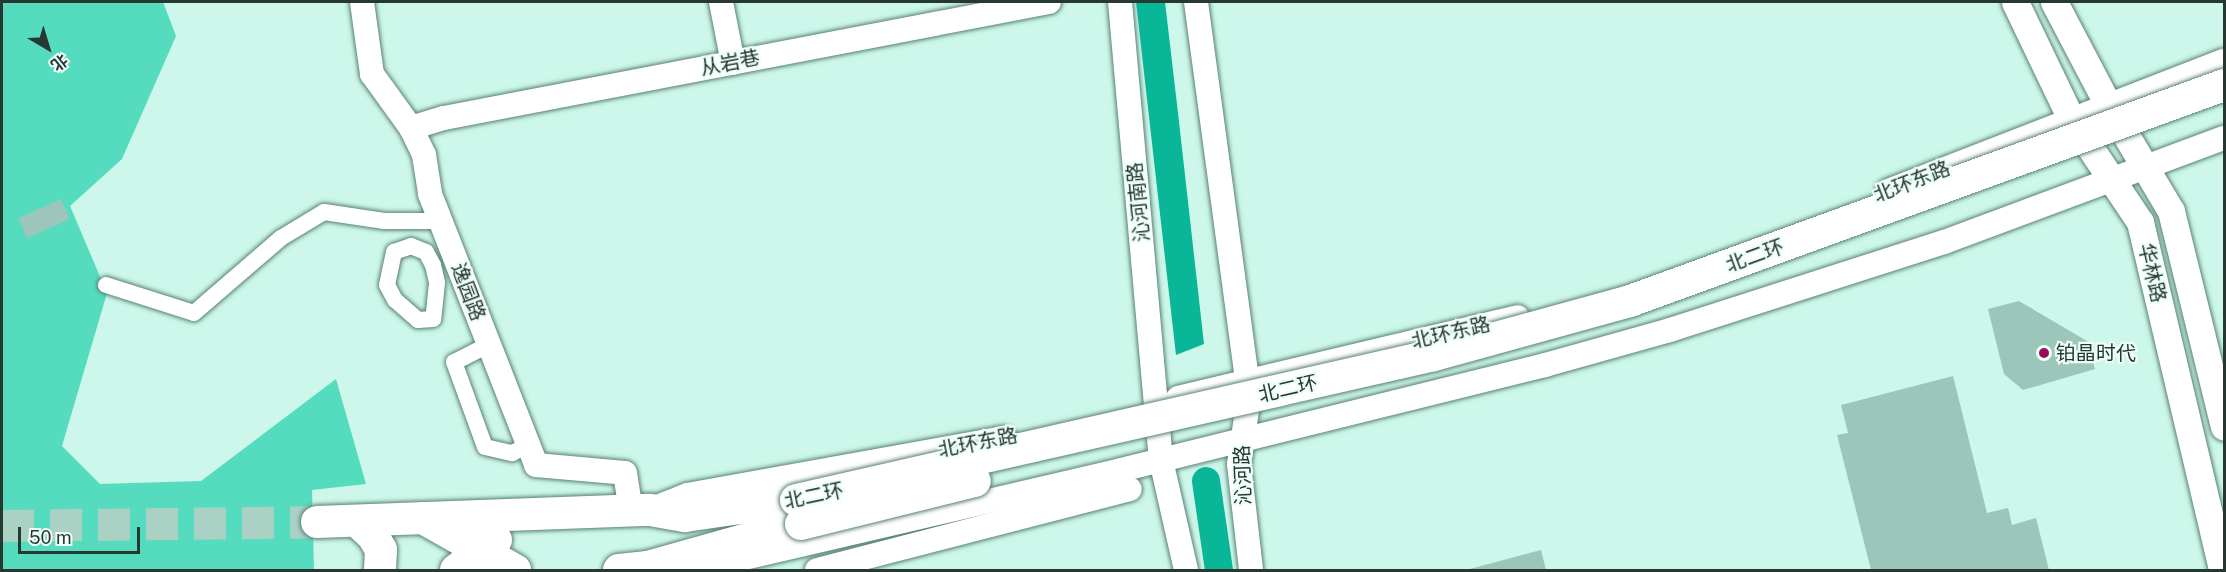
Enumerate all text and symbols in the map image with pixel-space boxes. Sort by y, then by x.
north arrow [18,18,78,78]
street label: 从岩巷 [698,45,762,81]
text: 北 [47,50,72,75]
street label: 北环东路 [1870,156,1954,208]
street label: 沁河南路 [1123,161,1155,243]
street label: 北二环 [1723,234,1787,278]
street label: 华林路 [2134,241,2170,305]
street label: 逸园路 [446,260,490,324]
street label: 北环东路 [1409,312,1493,354]
place label: 铂晶时代 [2056,341,2136,365]
marker: 铂晶时代 [2037,346,2051,360]
street label: 北二环 [1256,371,1320,407]
street label: 北环东路 [936,424,1020,462]
street label: 沁河路 [1230,445,1256,505]
street label: 北二环 [782,478,846,514]
scale bar [21,515,142,553]
text: 50 m [29,527,72,548]

